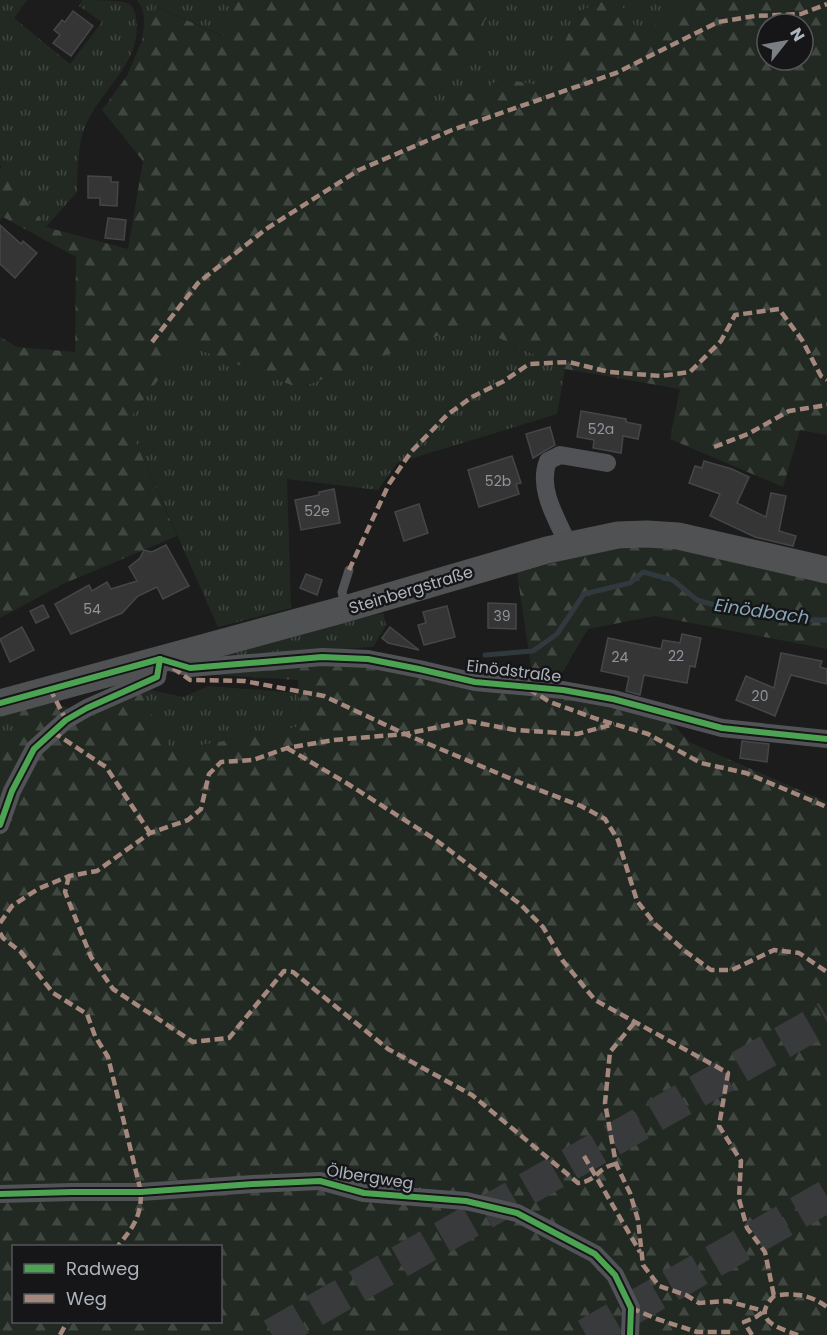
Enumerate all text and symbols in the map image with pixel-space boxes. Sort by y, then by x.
north arrow [755,12,815,72]
text: N [784,23,810,46]
house number: 52a [588,419,614,439]
house number: 52b [485,471,511,491]
house number: 52e [304,501,330,521]
street label: Steinbergstraße [346,560,476,620]
water label: Einödbach [713,592,811,630]
house number: 54 [83,599,101,619]
house number: 39 [493,606,511,626]
house number: 22 [668,646,684,666]
house number: 24 [612,647,629,667]
street label: Einödstraße [465,654,563,688]
house number: 20 [752,686,768,706]
street label: Ölbergweg [325,1159,415,1195]
legend [12,1245,222,1323]
text: Radweg [66,1256,139,1281]
text: Weg [66,1286,107,1311]

